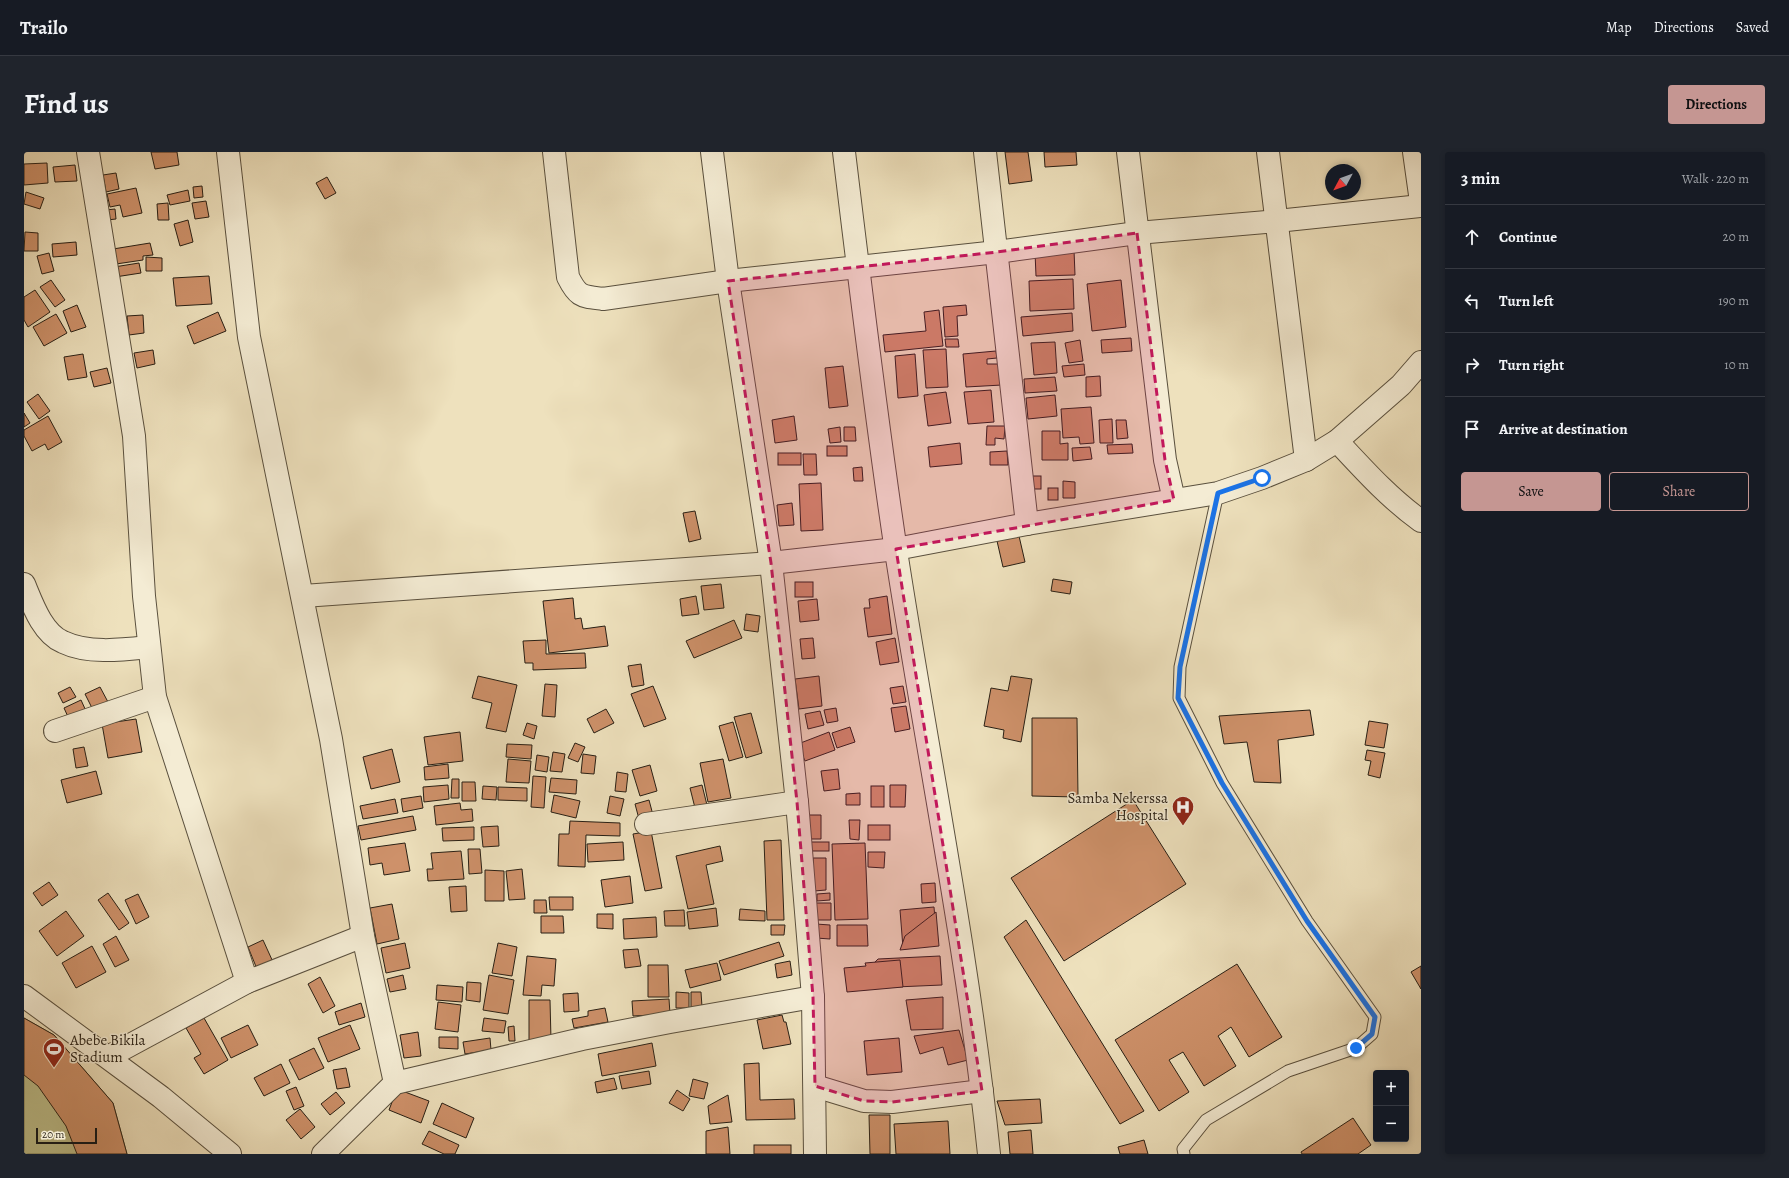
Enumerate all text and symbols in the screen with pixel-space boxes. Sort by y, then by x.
text: Trailo [20,15,68,41]
text: Map [1606,18,1632,37]
text: Directions [1654,18,1714,37]
text: Saved [1736,18,1769,37]
text: Find us [24,85,109,123]
button: Directions [1668,85,1765,124]
north arrow [1325,164,1361,200]
text: 3 min [1461,167,1500,190]
text: Walk · 220 m [1682,170,1749,187]
icon: ahead [1461,226,1483,248]
text: Continue [1499,227,1557,247]
text: 20 m [1723,228,1749,245]
icon: left [1461,290,1483,312]
text: Turn left [1499,291,1554,311]
text: 190 m [1718,292,1749,309]
icon: right [1461,354,1483,376]
text: Turn right [1499,355,1564,375]
text: 10 m [1724,356,1749,373]
icon: arrive [1461,418,1483,440]
text: Arrive at destination [1499,419,1628,439]
route start [1253,469,1271,487]
button: Save [1461,472,1601,511]
button: Share [1609,472,1749,511]
place label: Samba Nekerssa Hospital [1067,788,1168,825]
hospital icon: Samba Nekerssa Hospital [1170,794,1196,827]
place label: Abebe Bikila Stadium [69,1030,145,1067]
sports icon: Abebe Bikila Stadium [41,1036,67,1069]
route end [1347,1039,1365,1057]
map controls [1373,1070,1409,1142]
button: + [1373,1070,1409,1106]
button: − [1373,1106,1409,1142]
scale bar [36,1126,97,1145]
text: 20 m [42,1127,64,1142]

